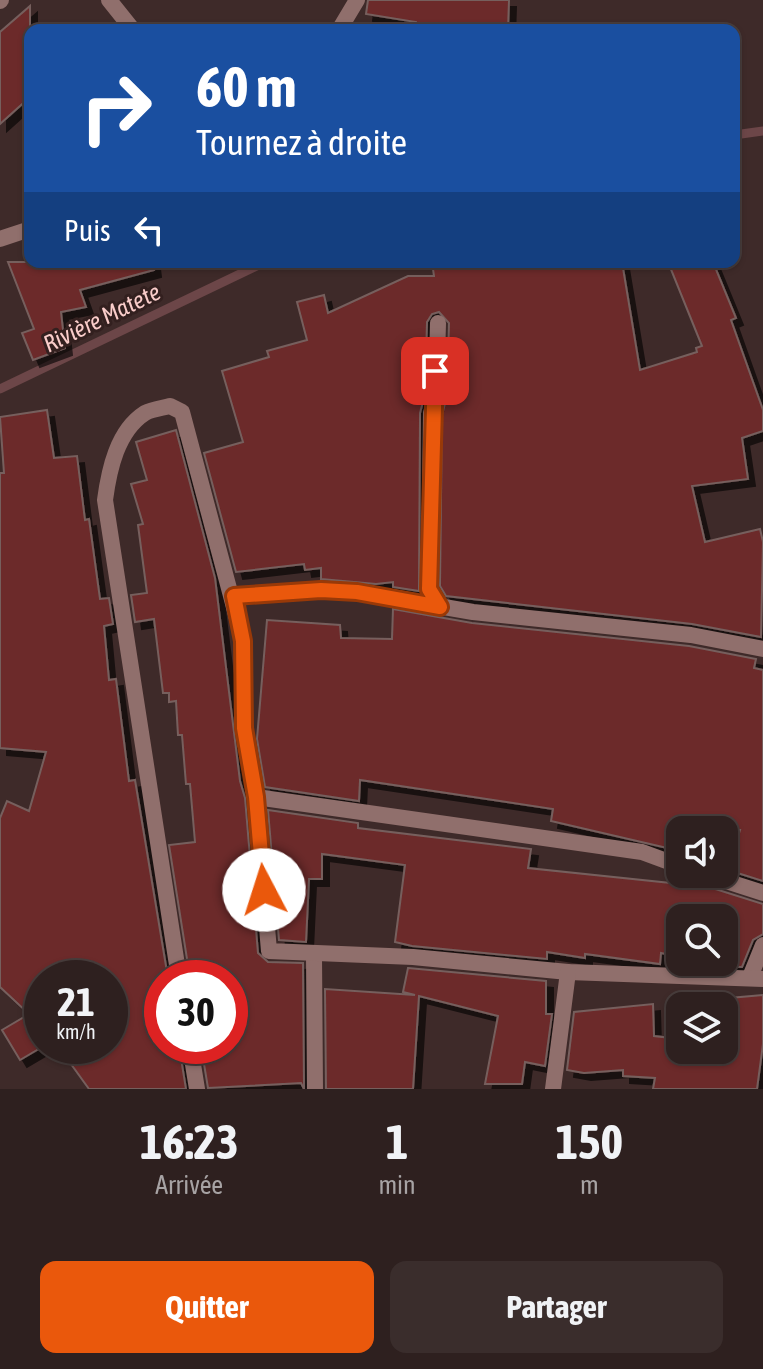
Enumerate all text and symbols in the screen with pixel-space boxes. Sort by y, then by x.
text: 60 m [196,55,297,119]
icon: right [64,56,168,160]
text: Tournez à droite [196,121,407,163]
icon: left [127,208,171,252]
text: Puis [64,213,111,247]
water label: Rivière Matete [39,278,165,357]
pin [401,337,469,405]
icon: arrive [413,349,457,393]
map controls [666,816,738,1064]
button: sound [666,816,738,888]
position arrow [222,848,306,932]
button: search [666,904,738,976]
speed limit sign: 30 [144,960,248,1064]
text: 21 [57,979,95,1024]
button: layers [666,992,738,1064]
text: km/h [56,1020,96,1043]
text: 16:23 [140,1114,239,1169]
text: 1 [386,1114,408,1169]
text: 150 [556,1114,623,1169]
text: Arrivée [155,1170,223,1200]
text: min [378,1170,416,1200]
text: m [580,1170,599,1200]
button: Quitter [40,1261,374,1353]
button: Partager [390,1261,723,1353]

